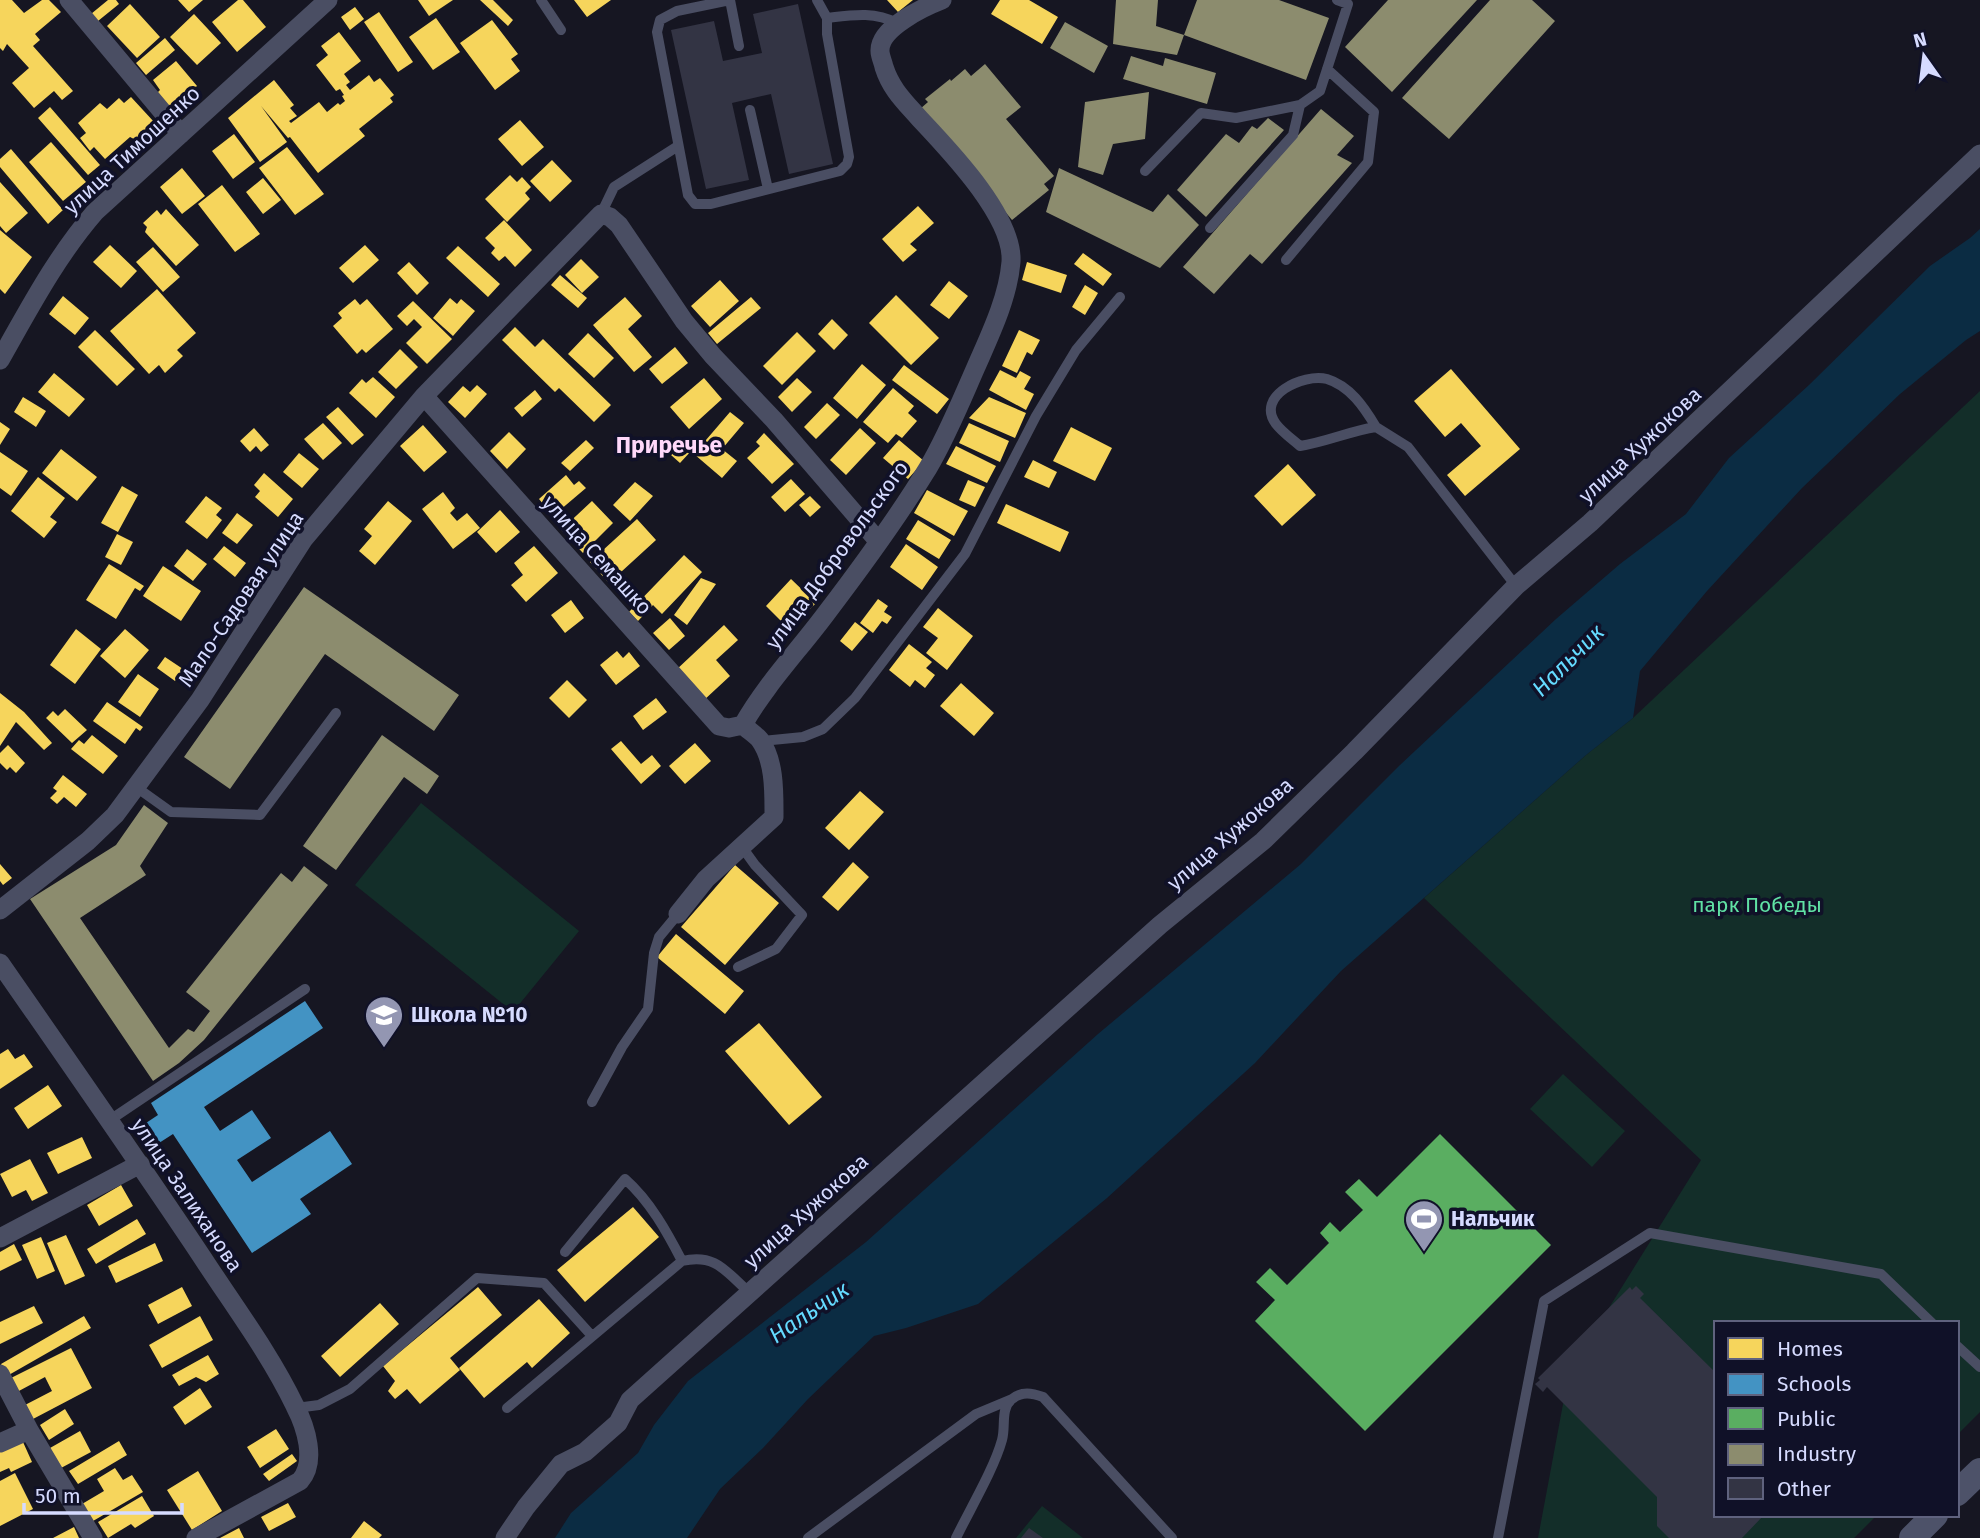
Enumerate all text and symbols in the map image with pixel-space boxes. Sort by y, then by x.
north arrow [1889,21,1959,91]
text: N [1911,27,1929,53]
street label: улица Тимошенко [58,80,206,220]
street label: улица Хужокова [1573,381,1707,509]
district label: Приречье [616,431,722,459]
street label: улица Добровольского [760,456,914,654]
street label: улица Семашко [536,490,658,620]
street label: Мало-Садовая улица [173,506,309,692]
water label: Нальчик [1526,618,1610,702]
street label: улица Хужокова [1162,772,1298,896]
park label: парк Победы [1692,892,1822,918]
school or university icon: Школа №10 [363,994,405,1049]
place label: Школа №10 [411,1002,528,1028]
street label: улица Залиханова [126,1113,248,1277]
street label: улица Хужокова [738,1148,874,1274]
sports icon: Нальчик [1403,1198,1445,1253]
place label: Нальчик [1451,1206,1535,1232]
water label: Нальчик [763,1275,855,1349]
legend [1714,1321,1959,1517]
text: Homes [1777,1336,1843,1362]
text: Schools [1777,1371,1851,1397]
text: Public [1777,1406,1835,1432]
text: Industry [1777,1441,1857,1467]
scale bar [24,1472,182,1516]
text: Other [1777,1476,1831,1502]
text: 50 m [35,1483,81,1509]

